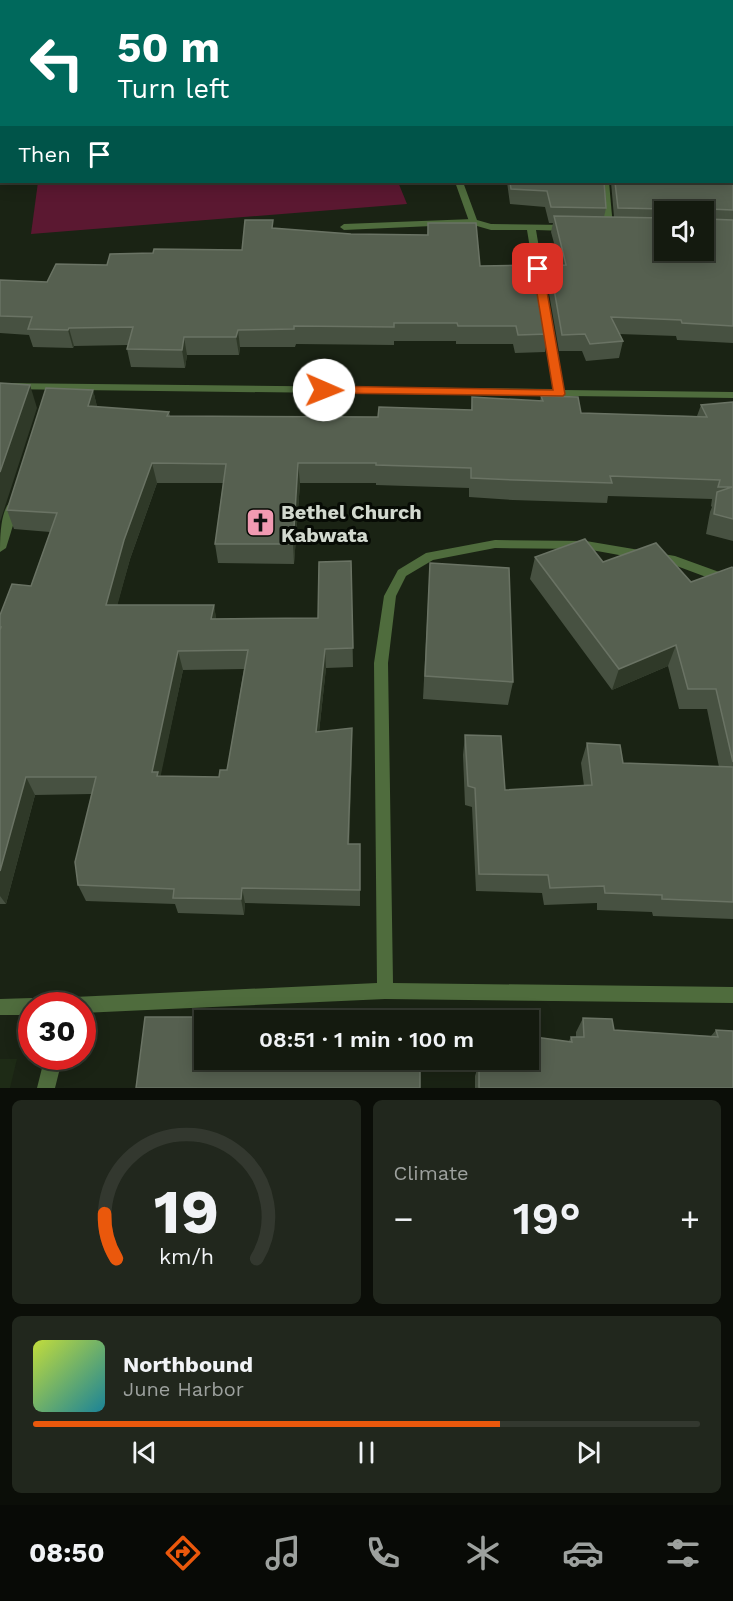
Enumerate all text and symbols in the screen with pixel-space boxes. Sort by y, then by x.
text: 50 m [117,23,220,72]
icon: left [18,24,96,102]
text: Turn left [117,73,229,105]
icon: arrive [83,138,116,171]
text: Then [18,142,71,167]
map controls [654,201,714,261]
button: sound [654,201,714,261]
pin [512,243,563,294]
icon: arrive [521,252,554,285]
position arrow [292,358,356,422]
place label: Bethel Church Kabwata [281,500,422,547]
church icon: Bethel Church Kabwata [244,507,276,539]
speed limit sign: 30 [18,992,96,1070]
text: 08:51 · 1 min · 100 m [259,1027,474,1052]
text: Climate [394,1161,469,1185]
text: 19 [154,1175,219,1248]
text: 19° [513,1192,581,1245]
text: − [394,1199,413,1238]
text: + [680,1199,700,1238]
text: km/h [159,1244,214,1269]
text: Northbound [123,1352,253,1377]
text: June Harbor [123,1377,244,1401]
icon: previous [128,1436,161,1469]
icon: pause [350,1436,383,1469]
icon: next [572,1436,605,1469]
icon: directions [162,1532,204,1574]
icon: music [262,1532,304,1574]
icon: phone [362,1532,404,1574]
icon: climate [462,1532,504,1574]
icon: car [562,1532,604,1574]
icon: filters [662,1532,704,1574]
text: 08:50 [29,1537,105,1569]

